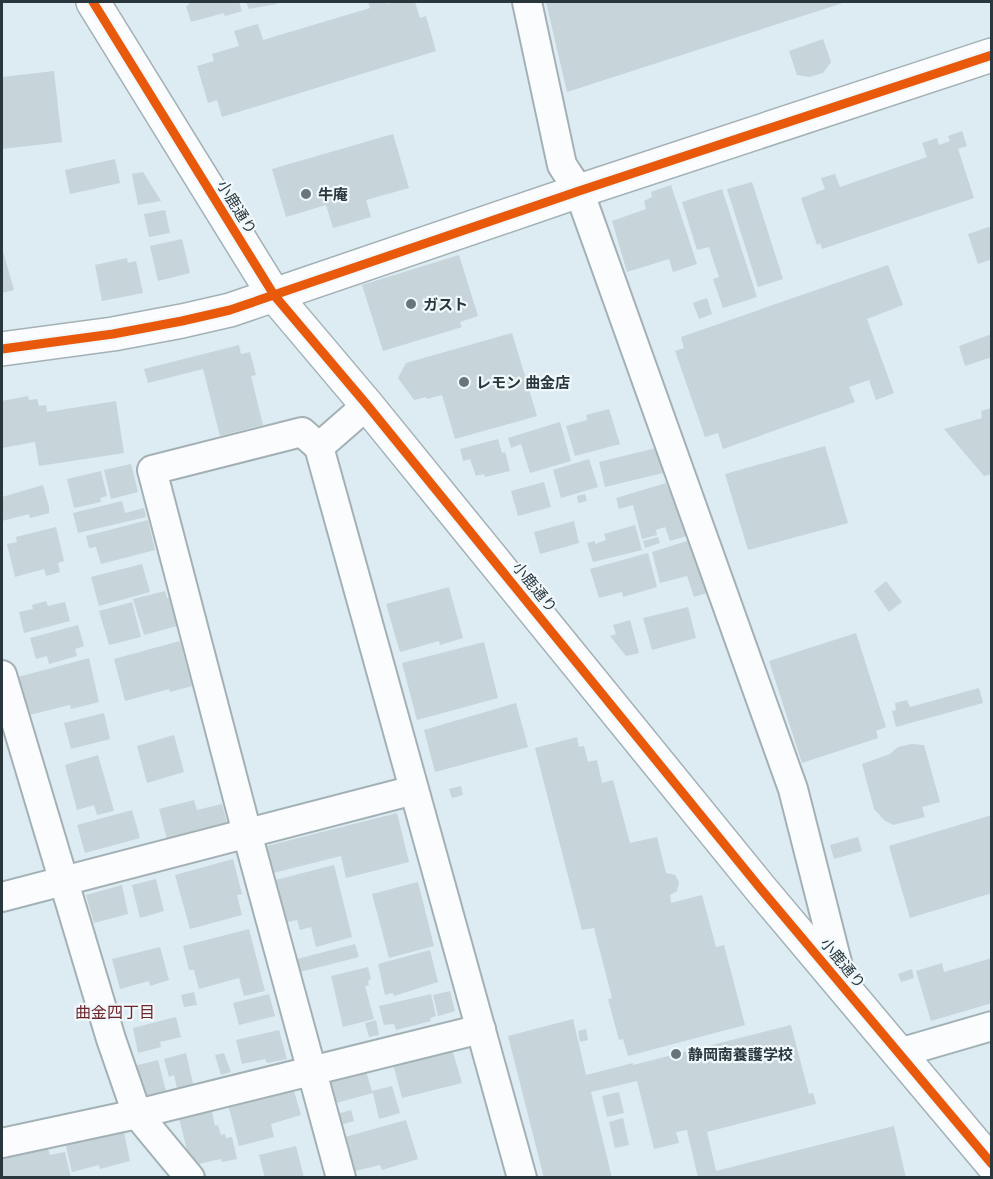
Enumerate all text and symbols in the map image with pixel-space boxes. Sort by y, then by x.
street label: 小鹿通り [213,177,261,237]
place label: 牛庵 [318,185,348,204]
marker: 牛庵 [299,187,313,201]
place label: ガスト [423,295,468,314]
marker: ガスト [404,297,418,311]
place label: レモン 曲金店 [476,373,570,392]
marker: レモン 曲金店 [457,375,471,389]
street label: 小鹿通り [509,558,561,616]
street label: 小鹿通り [816,934,870,992]
district label: 曲金四丁目 [75,1002,155,1022]
place label: 静岡南養護学校 [688,1045,793,1064]
marker: 静岡南養護学校 [669,1047,683,1061]

